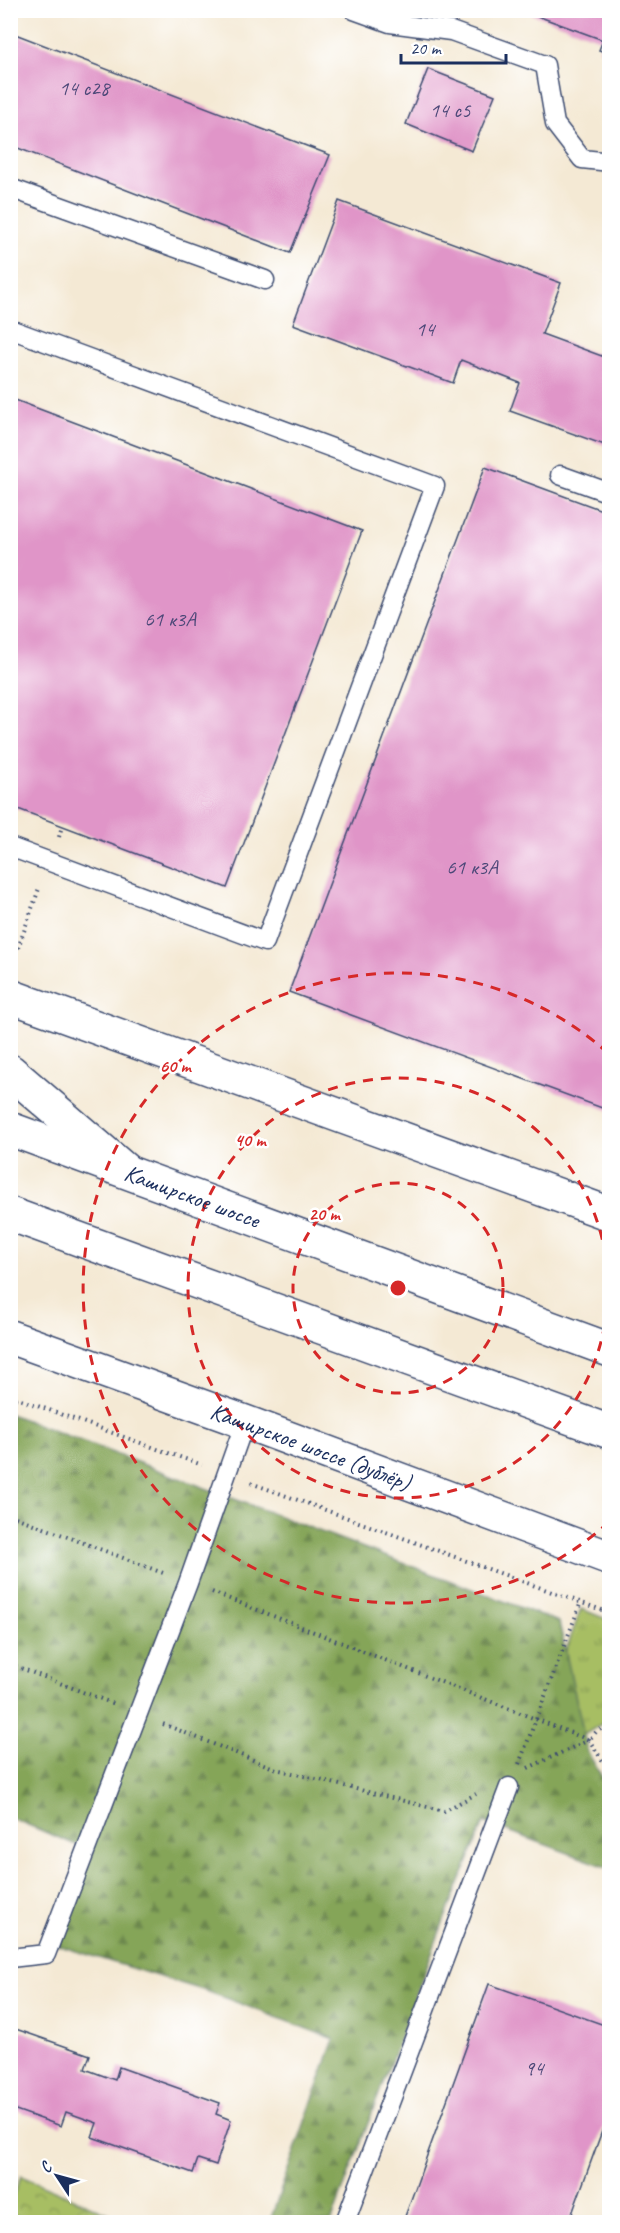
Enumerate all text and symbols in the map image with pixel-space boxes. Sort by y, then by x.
scale bar [401,27,506,65]
text: 20 m [410,37,443,59]
house number: 14 с28 [59,75,112,101]
house number: 14 с5 [430,97,472,123]
house number: 14 [416,316,437,342]
house number: 61 к3А [144,606,197,632]
house number: 61 к3А [446,854,499,880]
text: 60 m [159,1055,192,1077]
text: 40 m [235,1129,267,1151]
street label: Каширское шоссе [120,1157,266,1235]
text: 20 m [309,1203,341,1225]
centre of rings [388,1278,408,1298]
street label: Каширское шоссе (дублёр) [206,1396,416,1498]
house number: 94 [525,2055,546,2081]
north arrow [27,2146,87,2206]
text: С [35,2157,57,2177]

